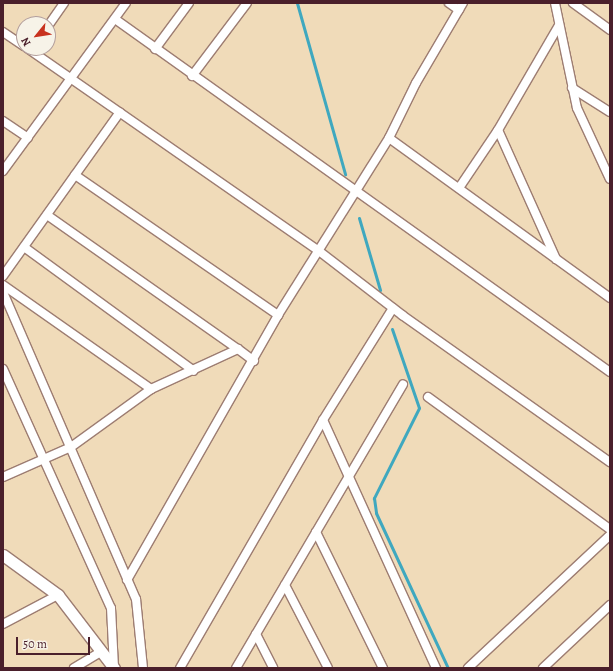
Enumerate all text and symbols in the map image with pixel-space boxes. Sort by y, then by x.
north arrow [16,16,56,56]
text: N [18,35,35,49]
scale bar [18,629,92,655]
text: 50 m [23,636,47,652]

